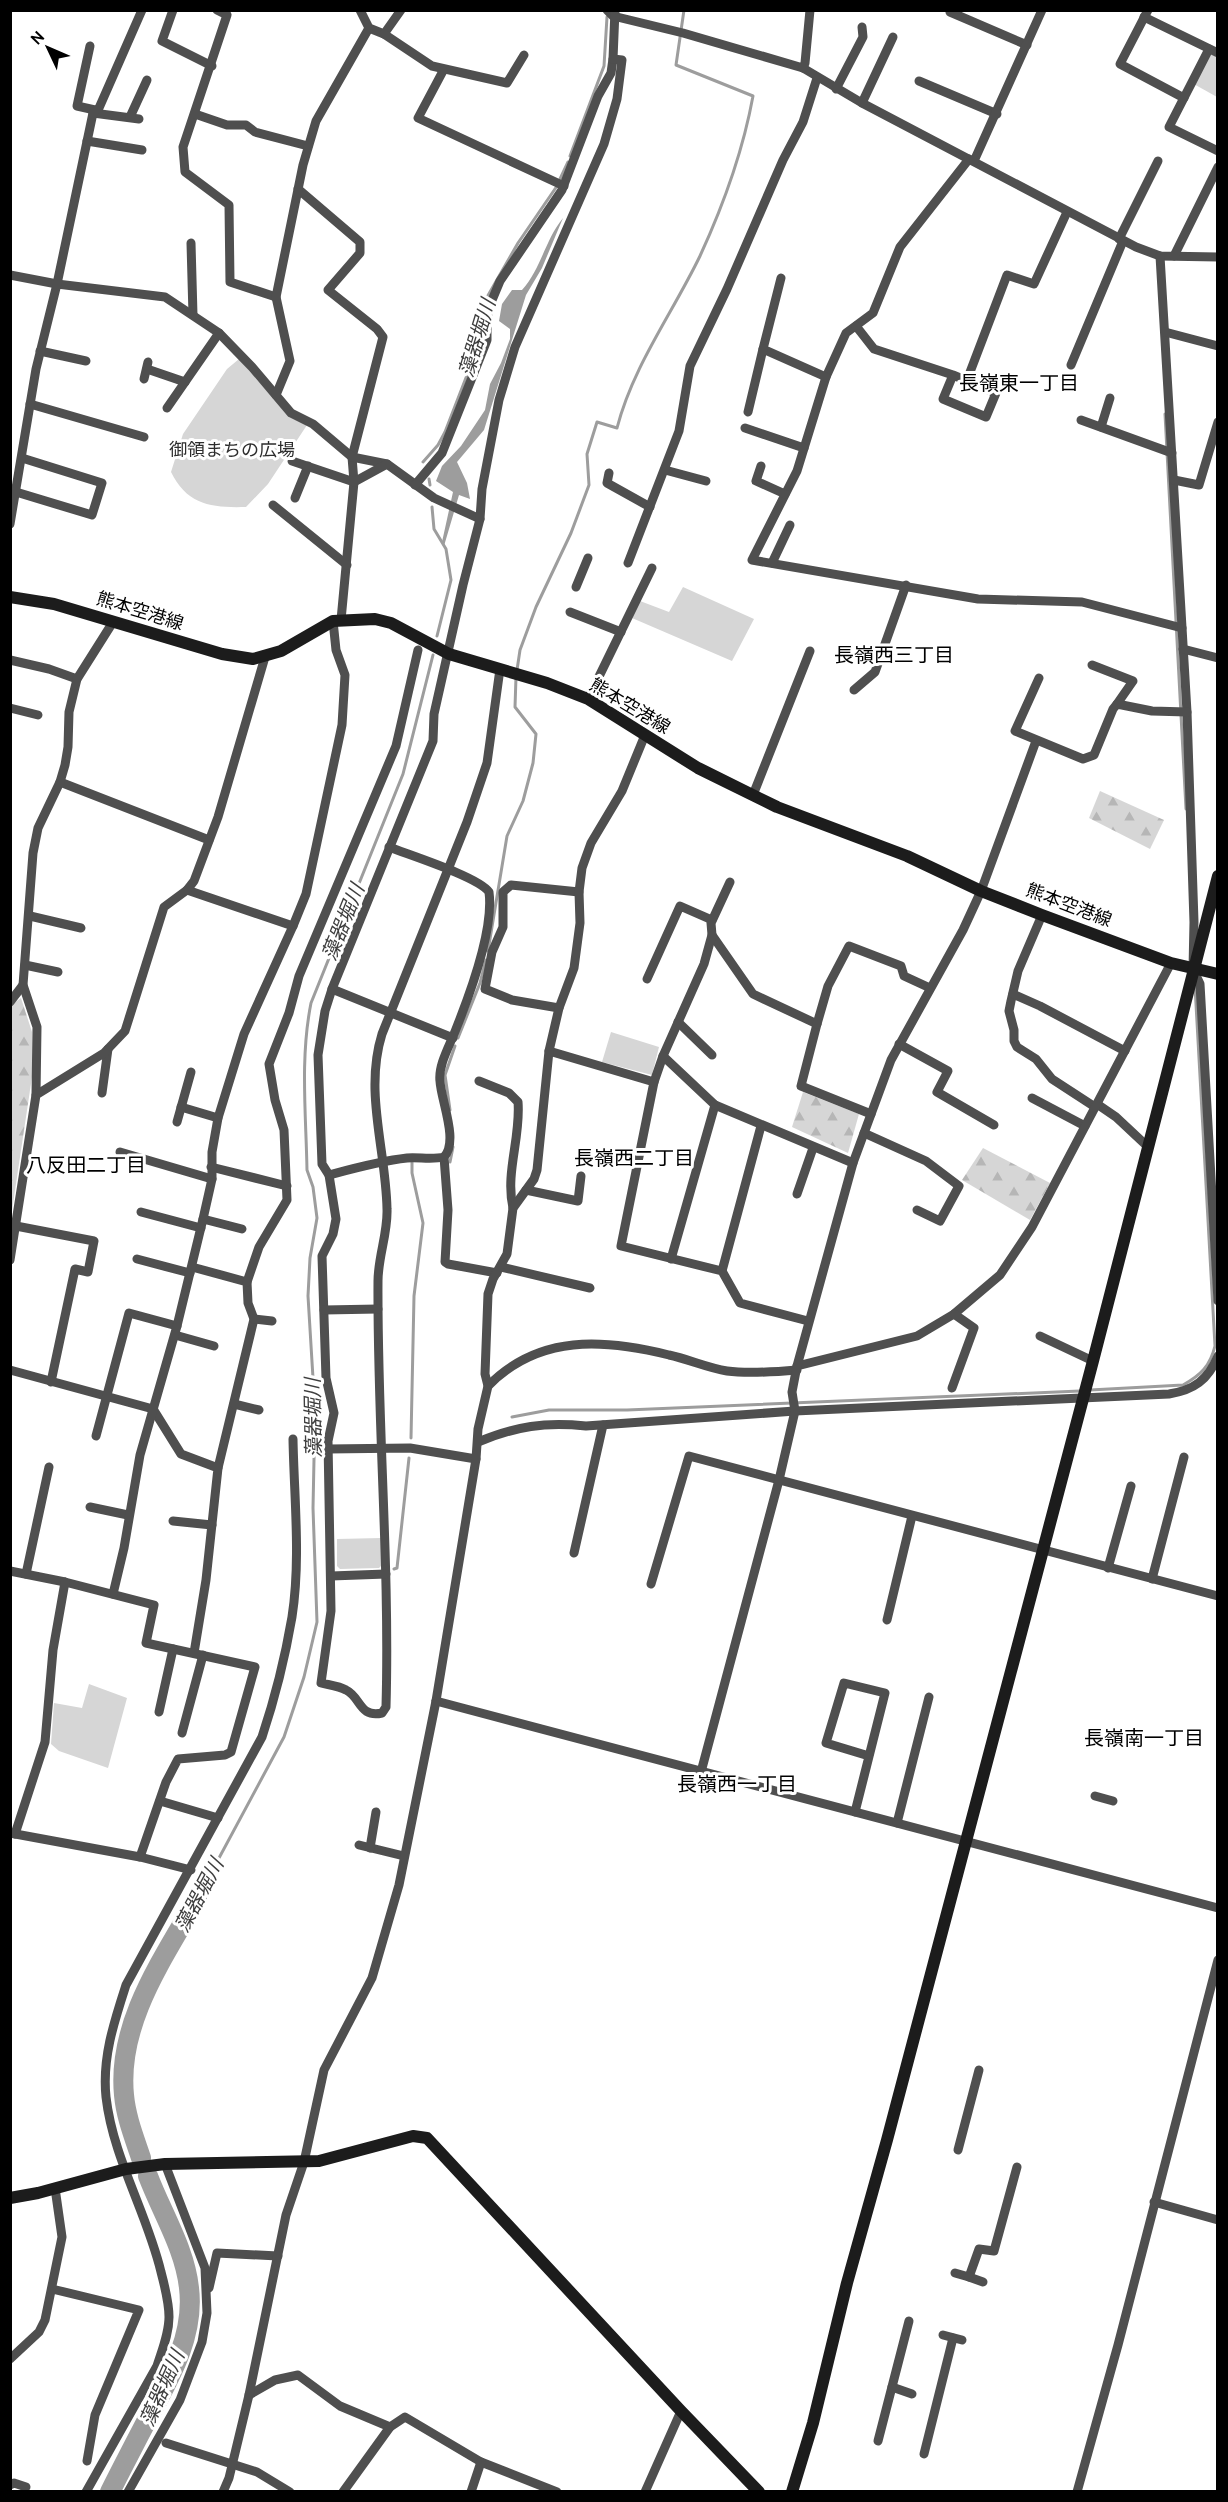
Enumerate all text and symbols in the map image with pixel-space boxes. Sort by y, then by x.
north arrow [18,18,78,78]
text: N [27,27,48,49]
water label: 藻器堀川 [454,294,501,380]
district label: 長嶺東一丁目 [959,371,1079,395]
park label: 御領まちの広場 [169,439,295,461]
street label: 熊本空港線 [94,587,186,635]
district label: 長嶺西三丁目 [834,643,954,667]
street label: 熊本空港線 [586,673,674,739]
water label: 藻器堀川 [317,879,370,964]
street label: 熊本空港線 [1023,879,1115,931]
district label: 長嶺西二丁目 [574,1146,694,1170]
district label: 八反田二丁目 [26,1153,146,1177]
water label: 藻器堀川 [300,1376,326,1458]
district label: 長嶺南一丁目 [1084,1726,1204,1750]
district label: 長嶺西一丁目 [677,1772,797,1796]
water label: 藻器堀川 [170,1852,229,1936]
water label: 藻器堀川 [135,2345,190,2429]

